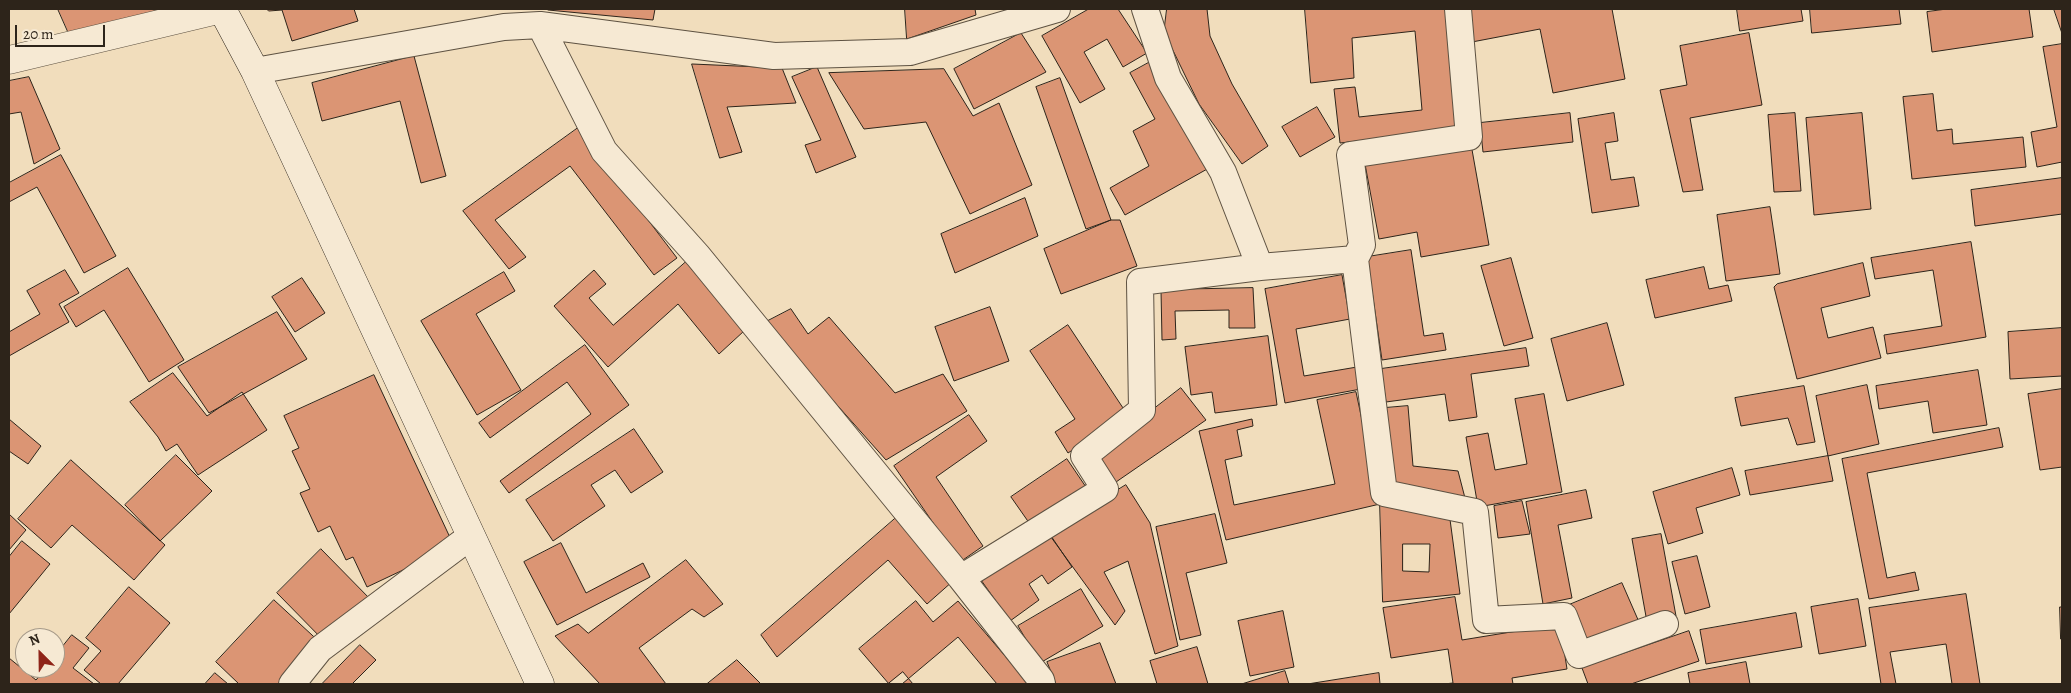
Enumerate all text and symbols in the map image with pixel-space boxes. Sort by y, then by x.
scale bar [18,15,108,47]
text: 20 m [23,24,54,44]
north arrow [15,628,65,678]
text: N [26,629,43,650]

